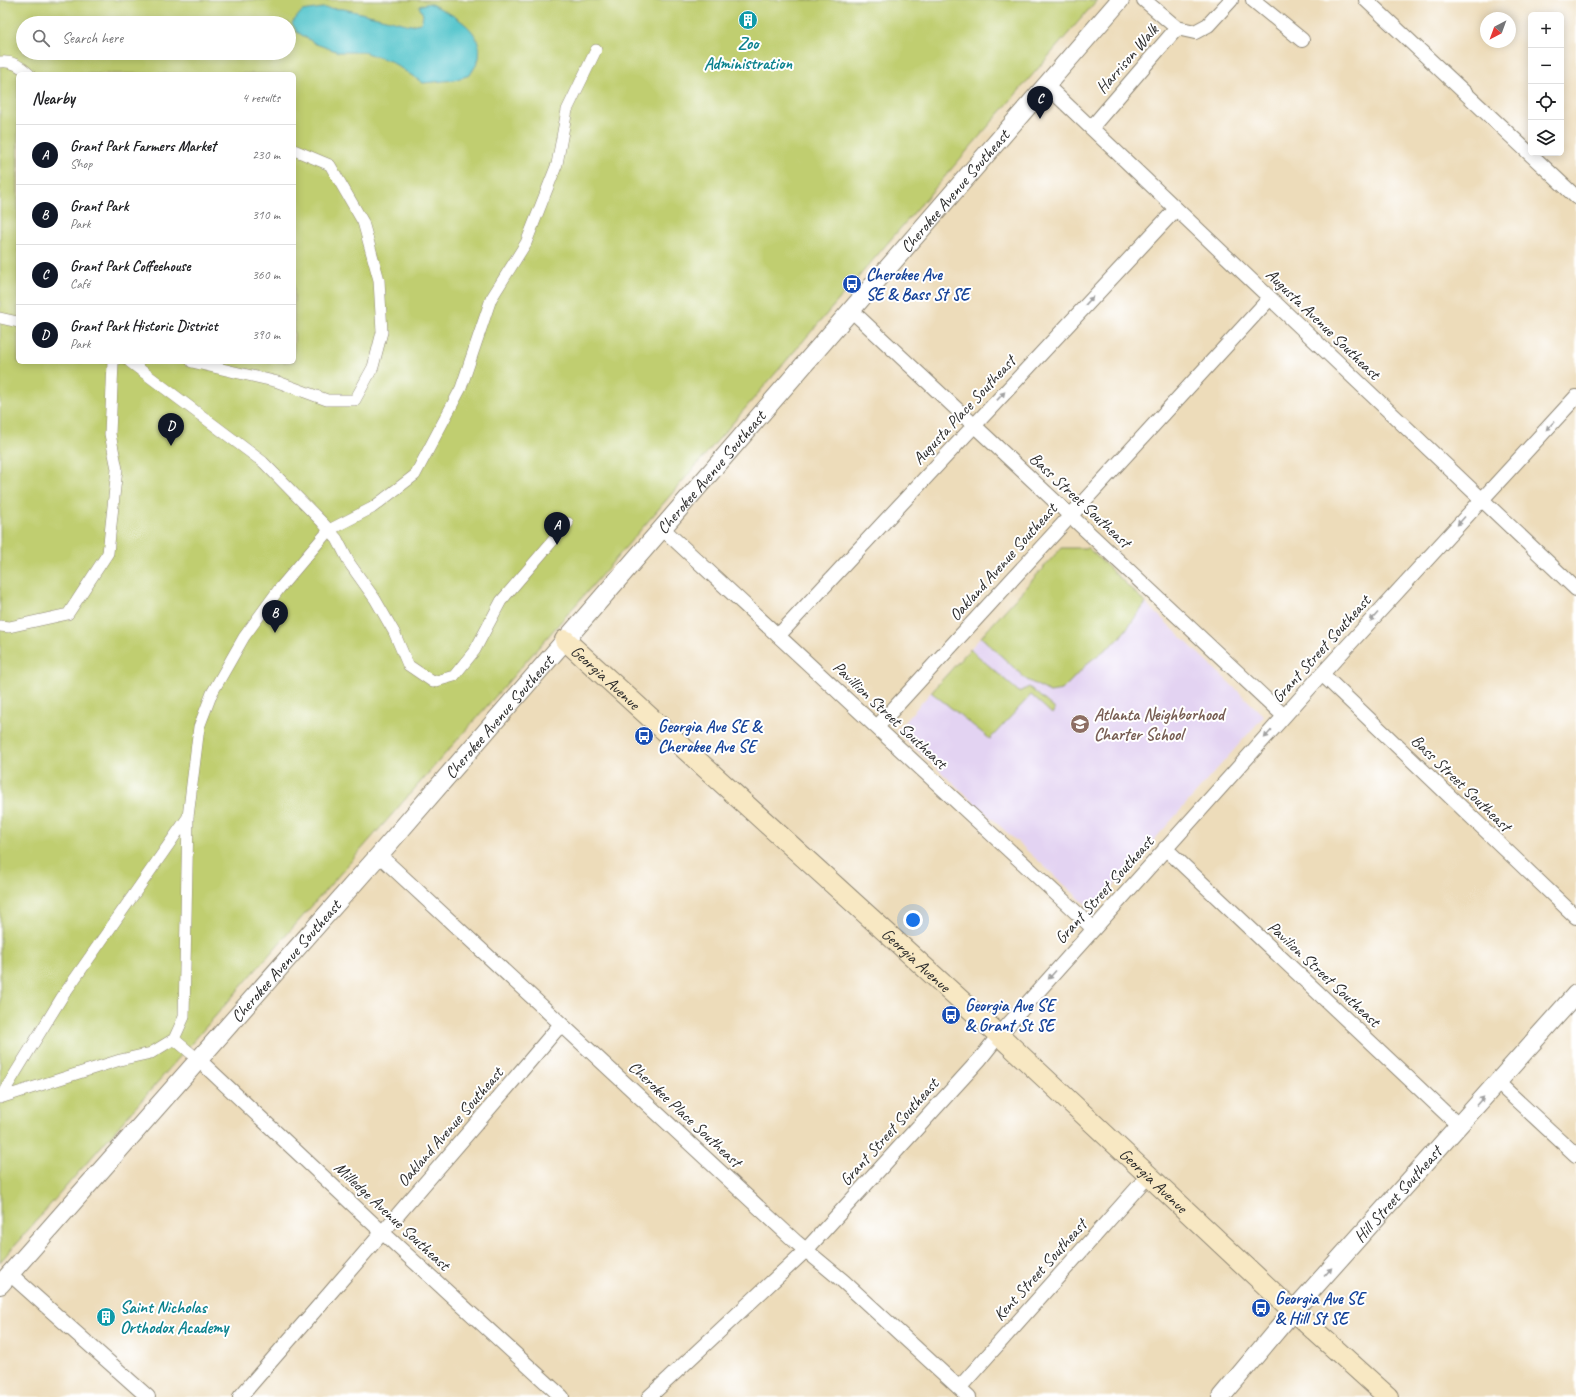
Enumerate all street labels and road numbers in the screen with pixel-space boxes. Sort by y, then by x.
street label: Harrison Walk [1091,19,1164,98]
street label: Cherokee Avenue Southeast [896,123,1015,257]
street label: Augusta Avenue Southeast [1261,264,1386,386]
street label: Augusta Place Southeast [908,349,1022,469]
street label: Cherokee Avenue Southeast [652,404,771,538]
street label: Bass Street Southeast [1025,448,1137,554]
street label: Oakland Avenue Southeast [945,497,1063,625]
street label: Grant Street Southeast [1267,589,1376,707]
street label: Georgia Avenue [567,640,646,715]
street label: Cherokee Avenue Southeast [440,649,559,783]
street label: Pavillion Street Southeast [828,657,953,775]
street label: Bass Street Southeast [1407,730,1517,838]
street label: Grant Street Southeast [1050,830,1159,948]
street label: Cherokee Avenue Southeast [226,894,347,1026]
street label: Pavilion Street Southeast [1263,916,1386,1033]
street label: Georgia Avenue [877,923,956,997]
street label: Cherokee Place Southeast [624,1056,748,1173]
street label: Oakland Avenue Southeast [392,1061,509,1191]
street label: Grant Street Southeast [835,1072,944,1190]
street label: Hill Street Southeast [1349,1140,1447,1246]
street label: Georgia Avenue [1115,1143,1193,1218]
street label: Milledge Avenue Southeast [330,1157,456,1277]
street label: Kent Street Southeast [989,1213,1093,1325]

